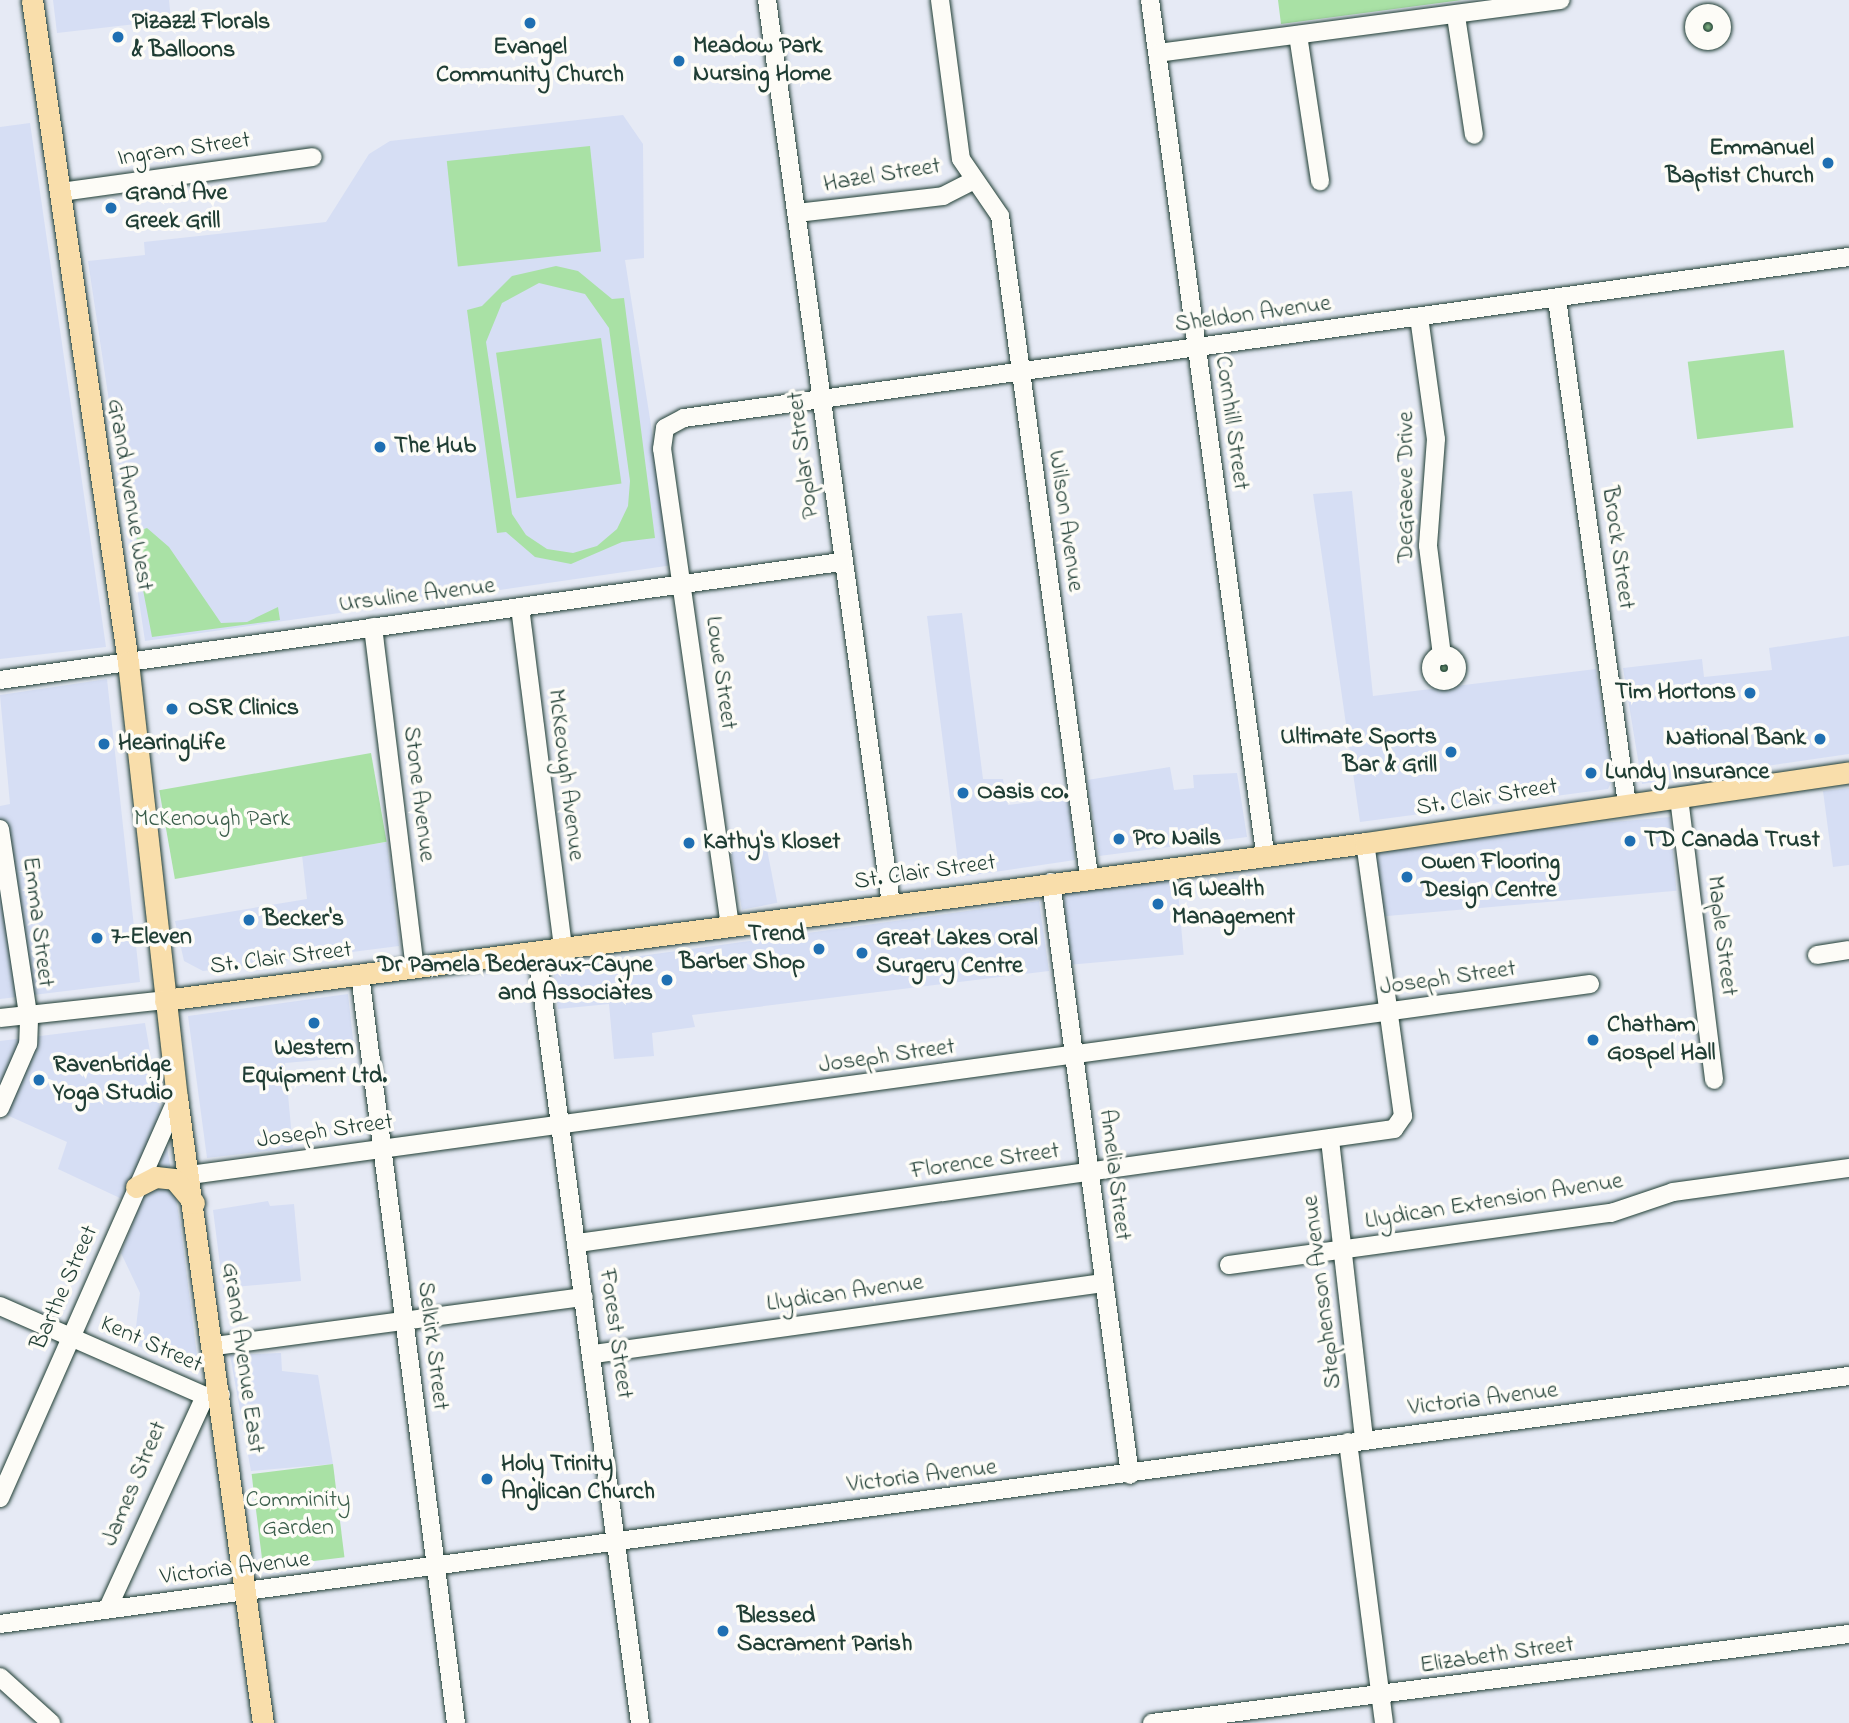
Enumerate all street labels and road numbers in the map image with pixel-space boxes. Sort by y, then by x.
street label: Ingram Street [116,126,252,174]
street label: Hazel Street [821,153,943,199]
street label: Sheldon Avenue [1173,290,1333,340]
street label: Cornhill Street [1207,354,1255,492]
street label: Poplar Street [782,390,826,520]
street label: Grand Avenue West [100,397,158,593]
street label: DeGraeve Drive [1393,411,1421,563]
street label: Wilson Avenue [1041,448,1089,594]
street label: Brock Street [1594,485,1640,611]
street label: Ursuline Avenue [337,572,497,620]
street label: Lowe Street [698,614,742,732]
street label: McKeough Avenue [540,688,590,862]
street label: Stone Avenue [395,725,441,863]
street label: St. Clair Street [1414,773,1560,823]
street label: St. Clair Street [852,849,998,897]
street label: Emma Street [15,855,59,989]
street label: Maple Street [1699,874,1743,998]
street label: St. Clair Street [208,936,354,982]
street label: Joseph Street [1378,955,1518,1003]
street label: Joseph Street [817,1033,957,1081]
street label: Joseph Street [255,1108,395,1156]
street label: Amelia Street [1092,1108,1136,1242]
street label: Florence Street [909,1137,1061,1187]
street label: Llydican Extension Avenue [1363,1167,1625,1237]
street label: Stephenson Avenue [1297,1194,1349,1390]
street label: Barthe Street [25,1221,105,1355]
street label: Grand Avenue East [214,1261,270,1455]
street label: Forest Street [592,1267,638,1401]
street label: Llydican Avenue [765,1269,925,1319]
street label: Selkirk Street [410,1280,454,1412]
street label: Kent Street [95,1310,207,1380]
street label: Victoria Avenue [1407,1377,1559,1423]
street label: James Street [96,1417,174,1551]
street label: Victoria Avenue [846,1454,998,1500]
street label: Victoria Avenue [159,1546,311,1592]
street label: Elizabeth Street [1418,1631,1576,1681]

